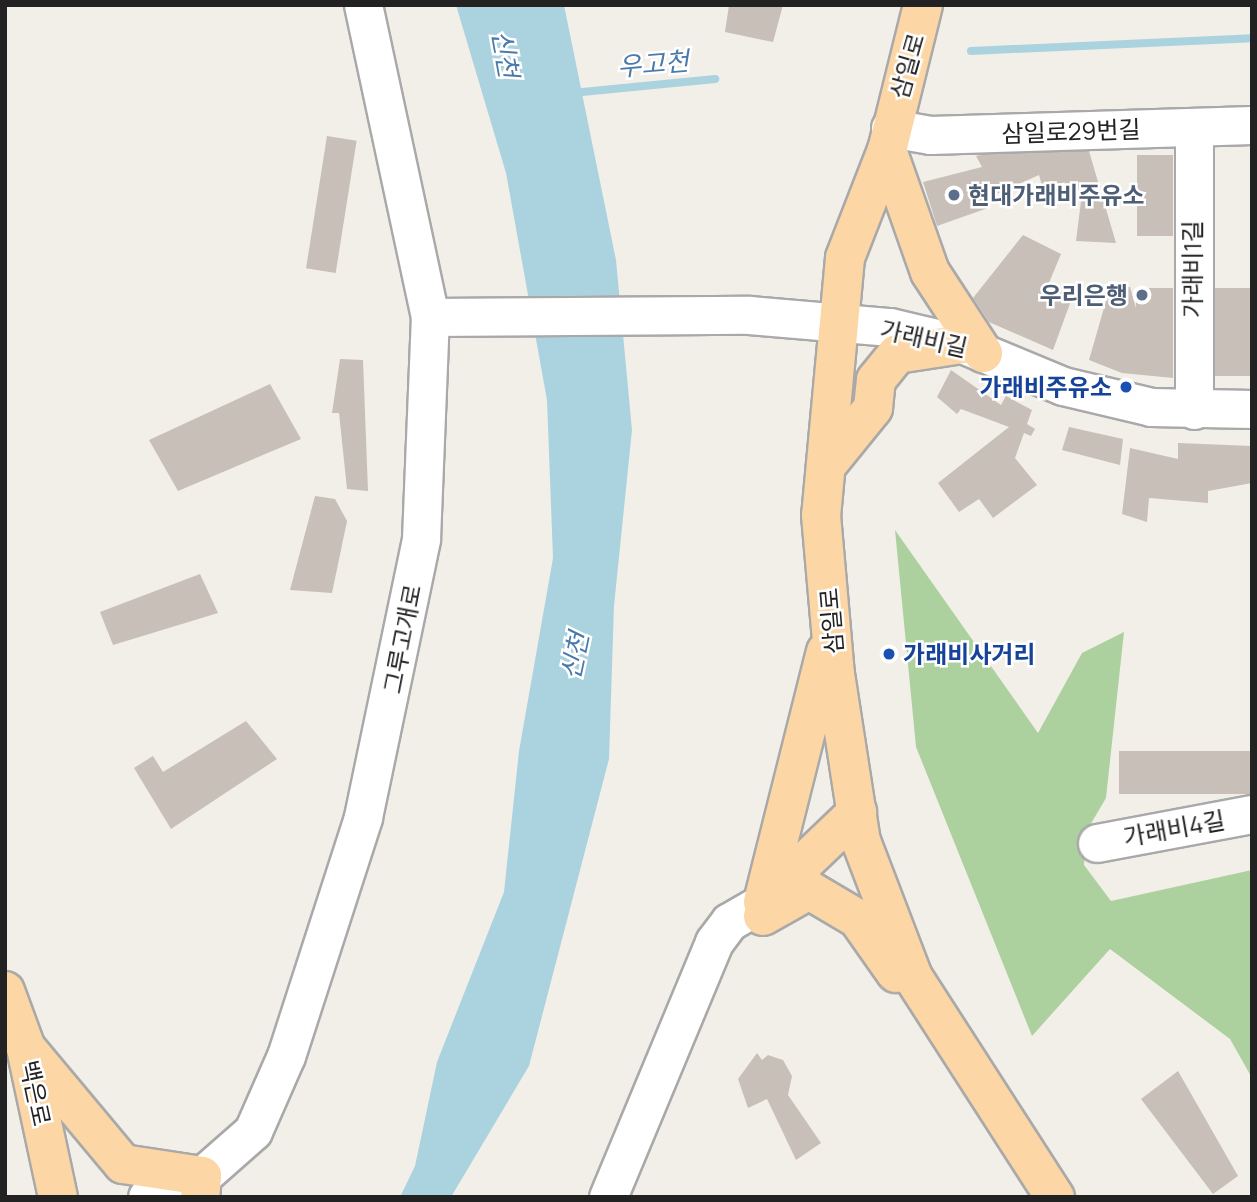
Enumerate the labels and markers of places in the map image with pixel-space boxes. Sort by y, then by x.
place label: 현대가래비주유소 [968,181,1145,209]
marker: 현대가래비주유소 [946,187,962,203]
place label: 우리은행 [1040,281,1128,309]
marker: 우리은행 [1134,287,1150,303]
place label: 가래비주유소 [980,373,1112,401]
marker: 가래비주유소 [1118,379,1134,395]
place label: 가래비사거리 [903,640,1035,668]
marker: 가래비사거리 [881,646,897,662]

